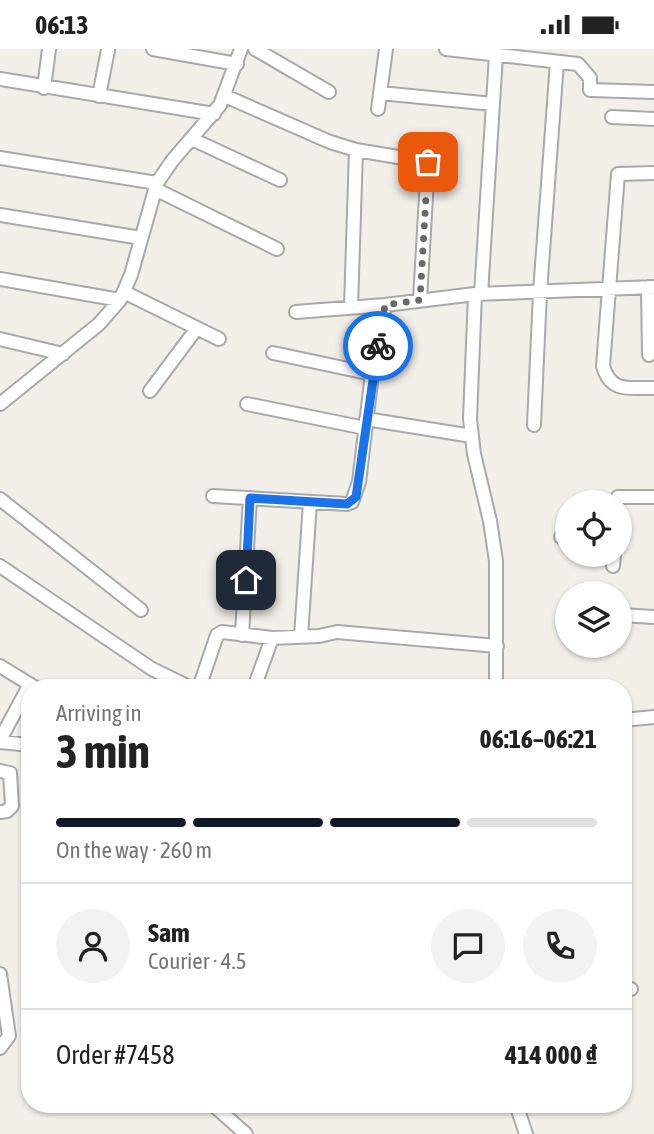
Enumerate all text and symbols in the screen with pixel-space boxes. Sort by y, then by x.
text: 06:13 [35,10,89,40]
pin [398,132,458,192]
icon: bag [409,143,447,181]
courier [343,311,413,381]
icon: bike [359,327,397,365]
map controls [555,490,632,658]
button: locate [555,490,632,567]
pin [216,550,276,610]
icon: home [227,561,265,599]
button: layers [555,581,632,658]
text: Arriving in [56,700,142,726]
text: 06:16–06:21 [480,724,597,754]
text: 3 min [56,725,150,778]
text: On the way · 260 m [56,837,212,863]
button: person [56,909,130,983]
button: chat [431,909,505,983]
button: phone [523,909,597,983]
text: Sam [148,918,190,948]
text: Courier · 4.5 [148,948,247,974]
text: Order #7458 [56,1040,175,1070]
text: 414 000 ₫ [505,1040,597,1070]

